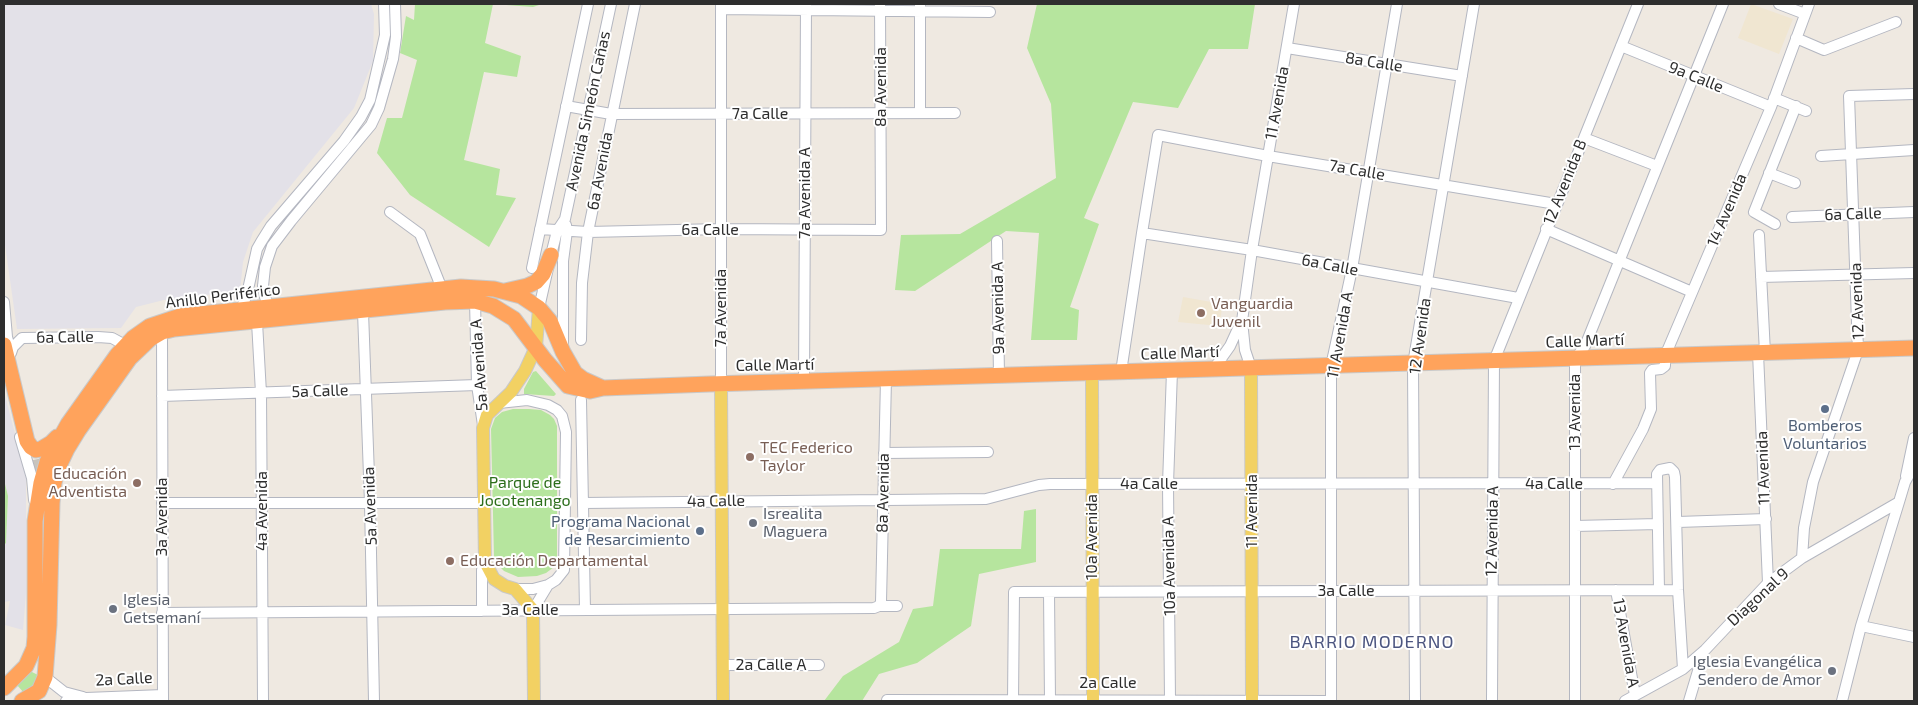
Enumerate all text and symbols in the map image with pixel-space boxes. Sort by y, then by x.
street label: Avenida Simeón Cañas [562,29,614,193]
street label: 8a Avenida [871,47,891,127]
street label: 8a Calle [1344,48,1404,76]
street label: 9a Calle [1666,57,1726,97]
street label: 11 Avenida [1261,65,1293,141]
street label: 7a Calle [732,104,788,124]
street label: 6a Avenida [583,130,617,212]
street label: 12 Avenida B [1539,137,1591,227]
street label: 7a Avenida A [795,147,815,239]
street label: 7a Calle [1327,156,1387,184]
street label: 14 Avenida [1703,171,1751,249]
street label: 6a Calle [1824,203,1882,225]
street label: 6a Calle [681,220,739,240]
street label: 6a Calle [1300,250,1360,280]
street label: 9a Avenida A [988,261,1008,355]
street label: 12 Avenida [1846,262,1868,340]
street label: 7a Avenida [711,269,731,347]
street label: Anillo Periférico [165,279,281,313]
street label: 11 Avenida A [1323,290,1357,380]
place label: Vanguardia Juvenil [1211,294,1293,332]
street label: 12 Avenida [1405,297,1435,375]
marker: Vanguardia Juvenil [1195,307,1207,319]
street label: 5a Avenida A [466,318,492,412]
street label: 6a Calle [36,327,94,347]
street label: Calle Martí [1545,330,1625,352]
street label: Calle Martí [1140,342,1220,364]
street label: Calle Martí [735,355,815,375]
street label: 13 Avenida [1565,374,1585,450]
street label: 5a Calle [291,380,349,402]
marker: Bomberos Voluntarios [1819,403,1831,415]
place label: Bomberos Voluntarios [1783,416,1867,454]
street label: 11 Avenida [1752,431,1774,505]
place label: TEC Federico Taylor [760,438,853,476]
marker: TEC Federico Taylor [744,451,756,463]
street label: 8a Avenida [873,453,893,533]
place label: Educación Adventista [49,464,127,502]
street label: 5a Avenida [359,466,381,546]
street label: 4a Avenida [252,471,272,551]
park label: Parque de Jocotenango [479,473,571,511]
street label: 4a Calle [1120,474,1178,494]
street label: 11 Avenida [1242,474,1262,548]
street label: 4a Calle [1525,474,1583,494]
marker: Educación Adventista [131,477,143,489]
street label: 3a Avenida [152,477,172,557]
street label: 12 Avenida A [1482,486,1502,576]
street label: 4a Calle [687,491,745,511]
street label: 10a Avenida [1082,494,1102,580]
place label: Isrealita Maguera [763,504,828,542]
place label: Programa Nacional de Resarcimiento [551,512,690,550]
street label: 10a Avenida A [1159,516,1179,616]
marker: Isrealita Maguera [747,517,759,529]
marker: Programa Nacional de Resarcimiento [694,525,706,537]
place label: Educación Departamental [460,551,648,571]
marker: Educación Departamental [444,555,456,567]
street label: Diagonal 9 [1723,564,1793,630]
street label: 3a Calle [1317,581,1375,601]
place label: Iglesia Getsemaní [123,590,201,628]
street label: 13 Avenida A [1609,597,1643,689]
street label: 3a Calle [501,600,559,620]
marker: Iglesia Getsemaní [107,603,119,615]
district label: BARRIO MODERNO [1288,631,1456,653]
place label: Iglesia Evangélica Sendero de Amor [1693,652,1822,690]
street label: 2a Calle A [736,655,806,675]
marker: Iglesia Evangélica Sendero de Amor [1826,665,1838,677]
street label: 2a Calle [95,668,153,690]
street label: 2a Calle [1079,673,1137,693]

